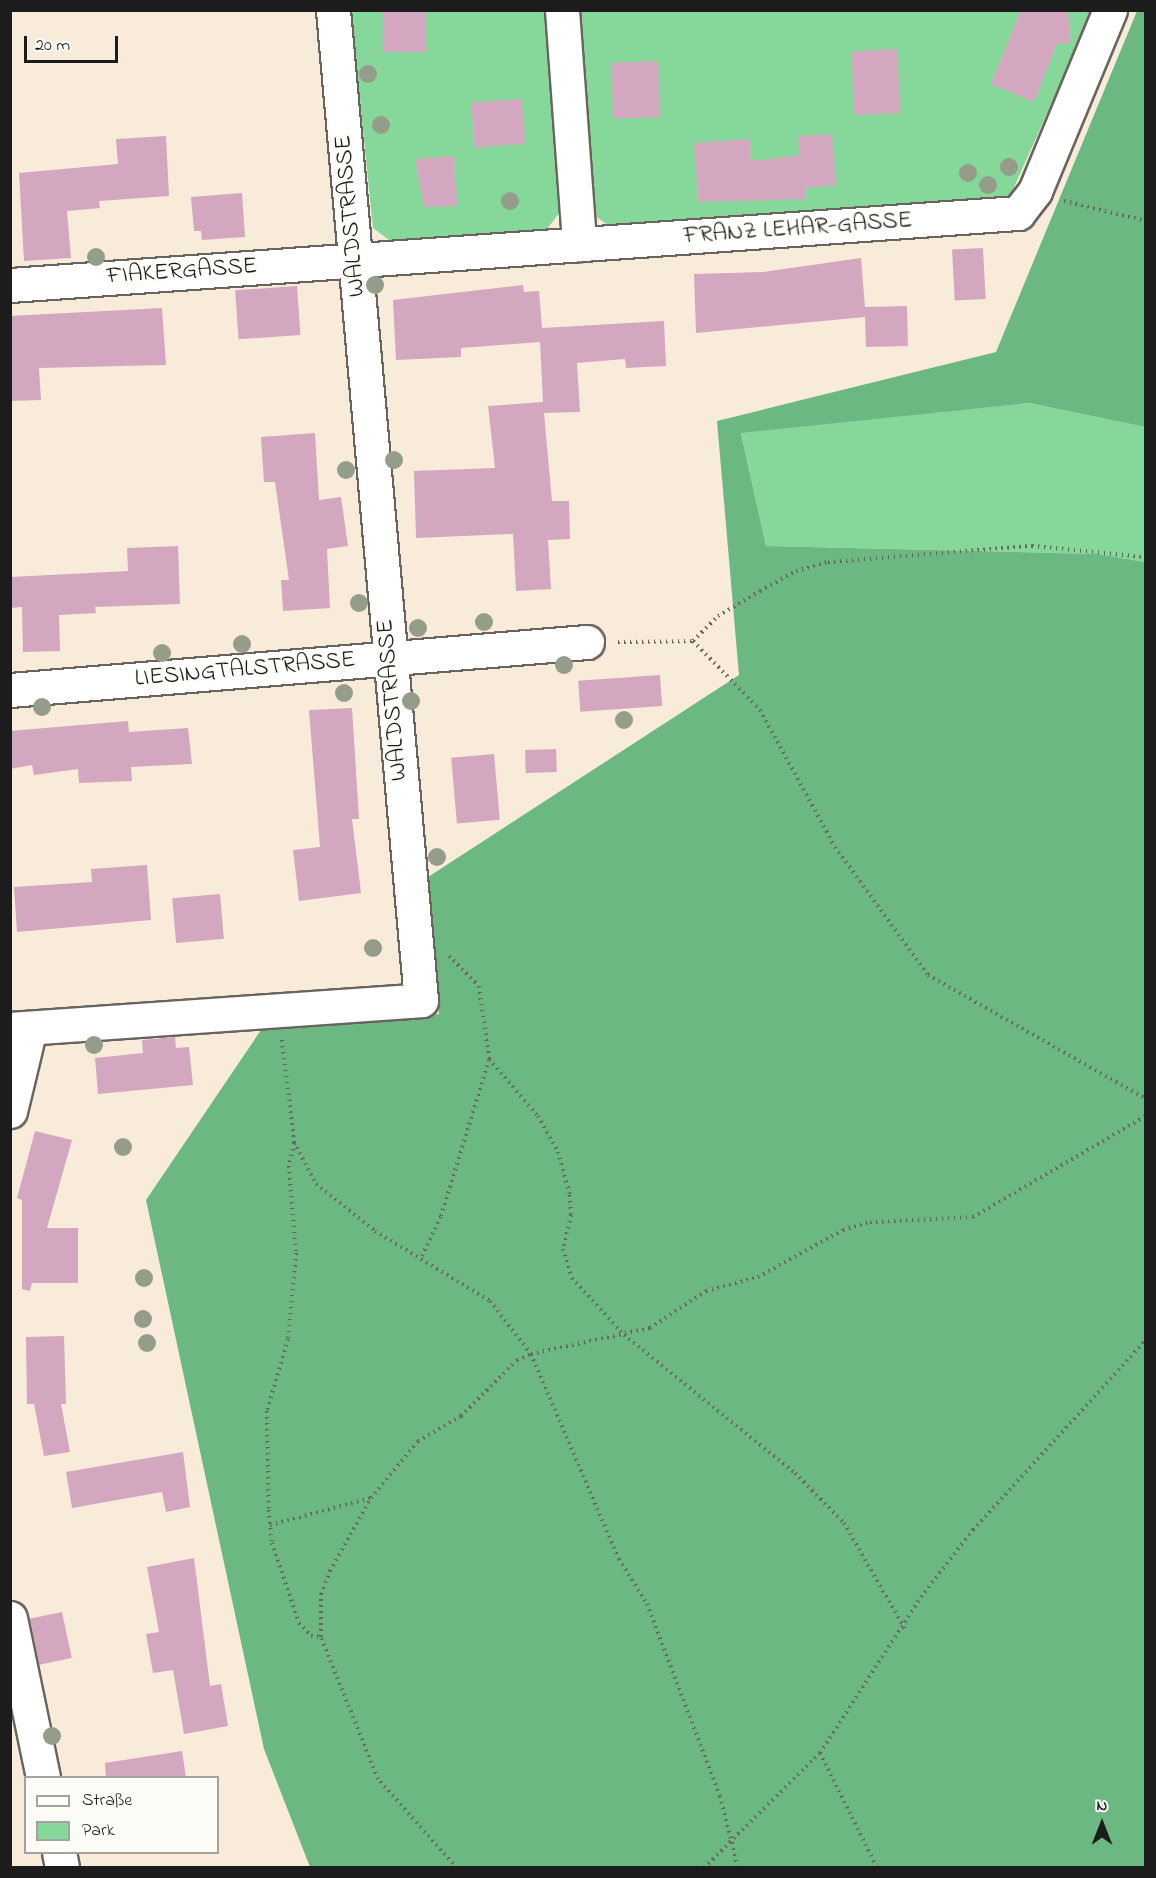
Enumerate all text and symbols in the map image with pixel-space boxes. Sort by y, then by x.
scale bar [27,24,122,62]
text: 20 m [35,33,70,59]
street label: WALDSTRASSE [330,134,372,298]
street label: FRANZ LEHAR-GASSE [683,207,913,251]
street label: FIAKERGASSE [106,252,258,292]
street label: WALDSTRASSE [372,618,414,782]
street label: LIESINGTALSTRASSE [133,646,357,694]
legend [24,1776,219,1854]
text: Straße [82,1788,132,1814]
north arrow [1072,1794,1132,1854]
text: N [1097,1794,1107,1818]
text: Park [82,1818,115,1844]

